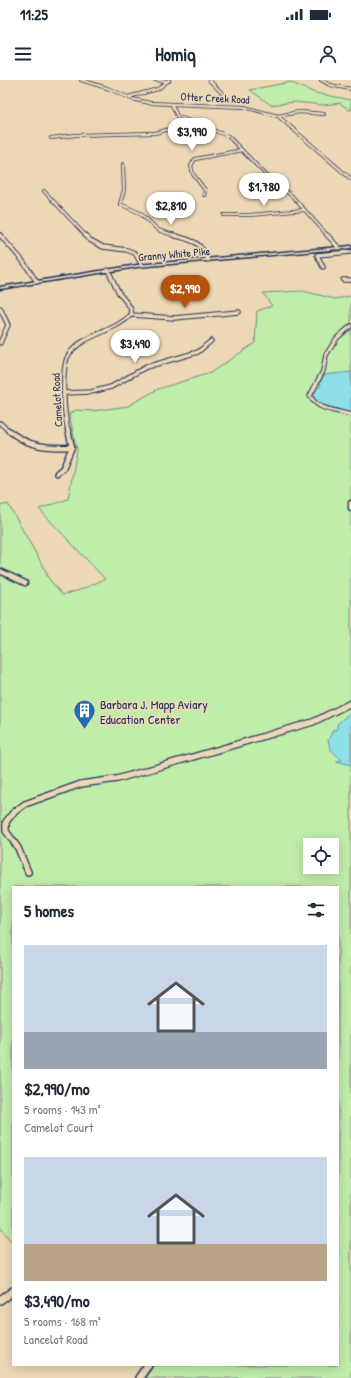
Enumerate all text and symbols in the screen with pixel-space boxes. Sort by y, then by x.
text: 11:25 [20,4,48,25]
text: Homiq [155,42,196,67]
icon: menu [12,43,34,65]
icon: person [317,43,339,65]
street label: Otter Creek Road [180,89,251,107]
pin: $3,990 [159,118,225,152]
text: $3,990 [177,122,207,140]
pin: $1,780 [231,173,297,207]
text: $1,780 [248,177,280,195]
pin: $2,810 [138,192,204,226]
text: $2,810 [155,196,187,214]
street label: Granny White Pike [137,244,211,264]
pin: $2,990 [152,275,218,309]
text: $2,990 [170,279,200,297]
pin: $3,490 [102,330,168,364]
text: $3,490 [120,334,150,352]
street label: Camelot Road [49,372,65,427]
place label: Barbara J. Mapp Aviary Education Center [100,695,208,728]
building icon: Barbara J. Mapp Aviary Education Center [71,698,97,731]
map controls [303,838,339,874]
button: locate [303,838,339,874]
text: 5 homes [24,899,74,922]
icon: filters [305,899,327,921]
icon: home [140,971,212,1043]
text: $2,990/mo [24,1077,90,1100]
text: 5 rooms · 143 m² [24,1100,101,1118]
text: Camelot Court [24,1118,93,1136]
icon: home [140,1183,212,1255]
text: $3,490/mo [24,1289,90,1312]
text: 5 rooms · 168 m² [24,1312,101,1330]
text: Lancelot Road [24,1330,88,1348]

